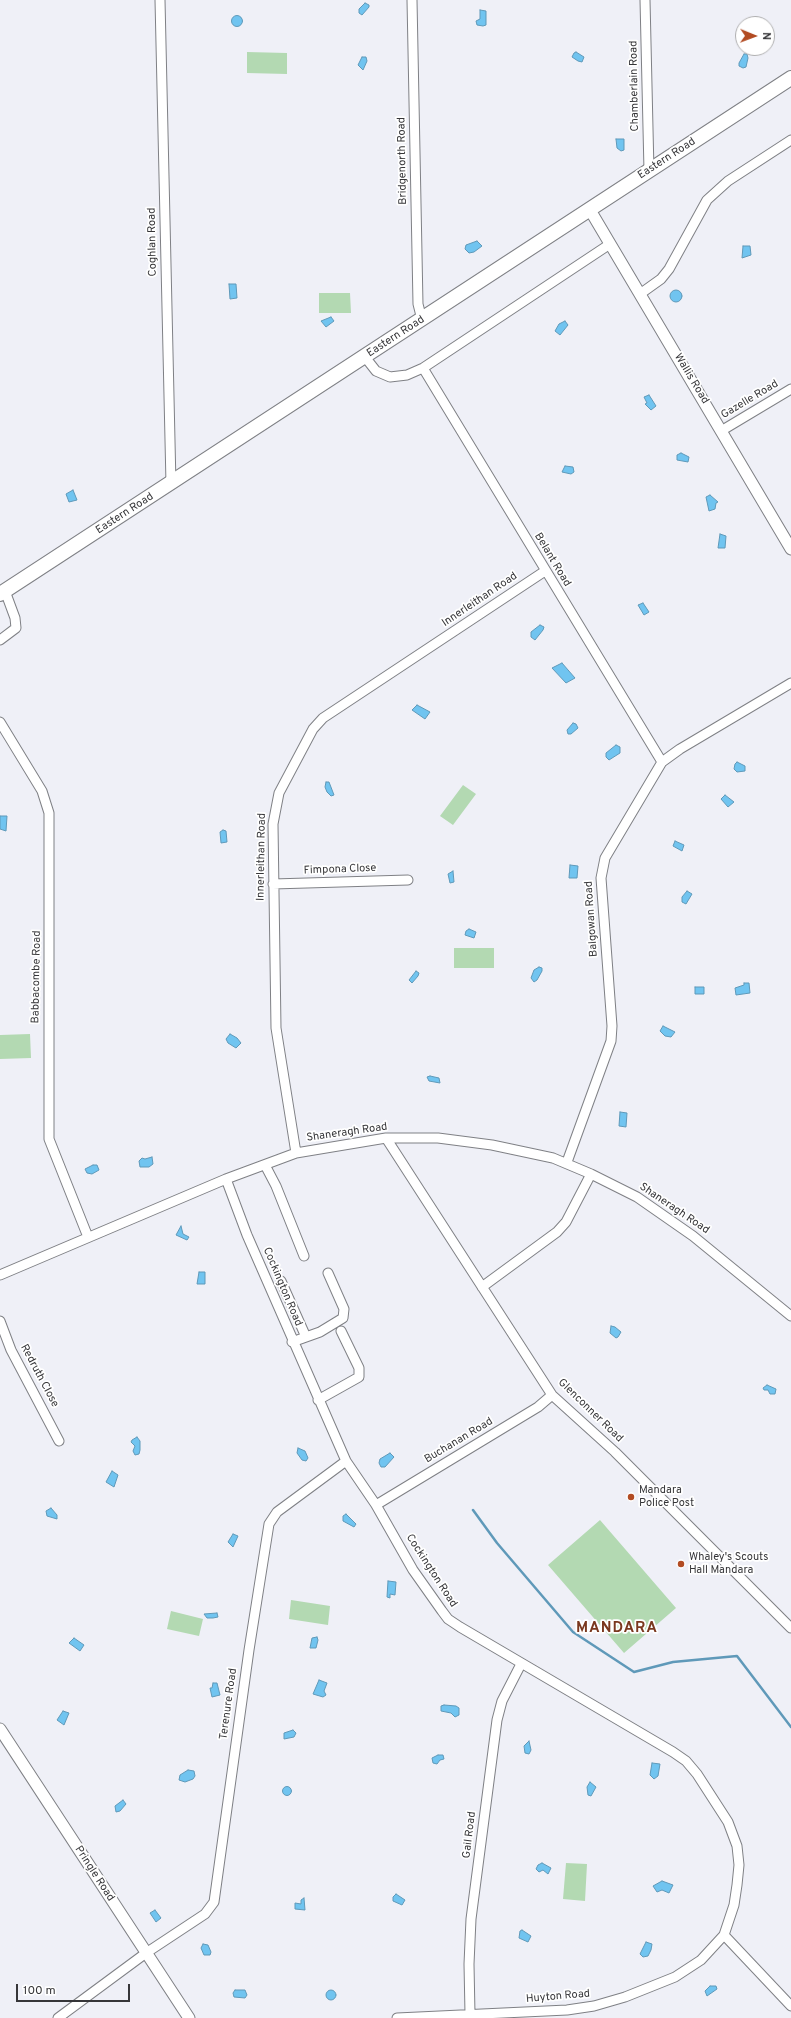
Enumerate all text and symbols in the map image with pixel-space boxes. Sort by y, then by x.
north arrow [735,16,775,56]
text: N [759,32,773,40]
street label: Chamberlain Road [628,40,642,132]
street label: Bridgenorth Road [396,117,410,205]
street label: Eastern Road [636,136,698,182]
street label: Coghlan Road [146,207,160,277]
street label: Eastern Road [365,314,427,360]
street label: Wallis Road [671,351,711,407]
street label: Gazelle Road [719,378,781,422]
street label: Eastern Road [94,491,156,537]
street label: Belant Road [531,531,573,589]
street label: Innerleithan Road [440,570,520,630]
street label: Innerleithan Road [255,813,269,901]
street label: Fimpona Close [304,862,376,878]
street label: Balgowan Road [583,881,601,957]
street label: Babbacombe Road [30,930,44,1024]
street label: Shaneragh Road [306,1121,388,1145]
street label: Shaneragh Road [636,1181,712,1237]
street label: Cockington Road [259,1246,305,1328]
street label: Redruth Close [17,1342,61,1410]
street label: Glenconner Road [555,1377,625,1445]
street label: Buchanan Road [422,1415,496,1467]
place label: Mandara Police Post [639,1484,694,1510]
marker: Mandara Police Post [626,1492,636,1502]
street label: Cockington Road [402,1532,460,1610]
place label: Whaley's Scouts Hall Mandara [689,1551,768,1577]
marker: Whaley's Scouts Hall Mandara [676,1559,686,1569]
district label: MANDARA [576,1620,658,1638]
street label: Terenure Road [217,1667,241,1741]
street label: Gail Road [461,1811,479,1859]
street label: Pringle Road [71,1844,117,1904]
scale bar [18,1976,132,2002]
text: 100 m [23,1983,56,1999]
street label: Huyton Road [525,1988,591,2006]

